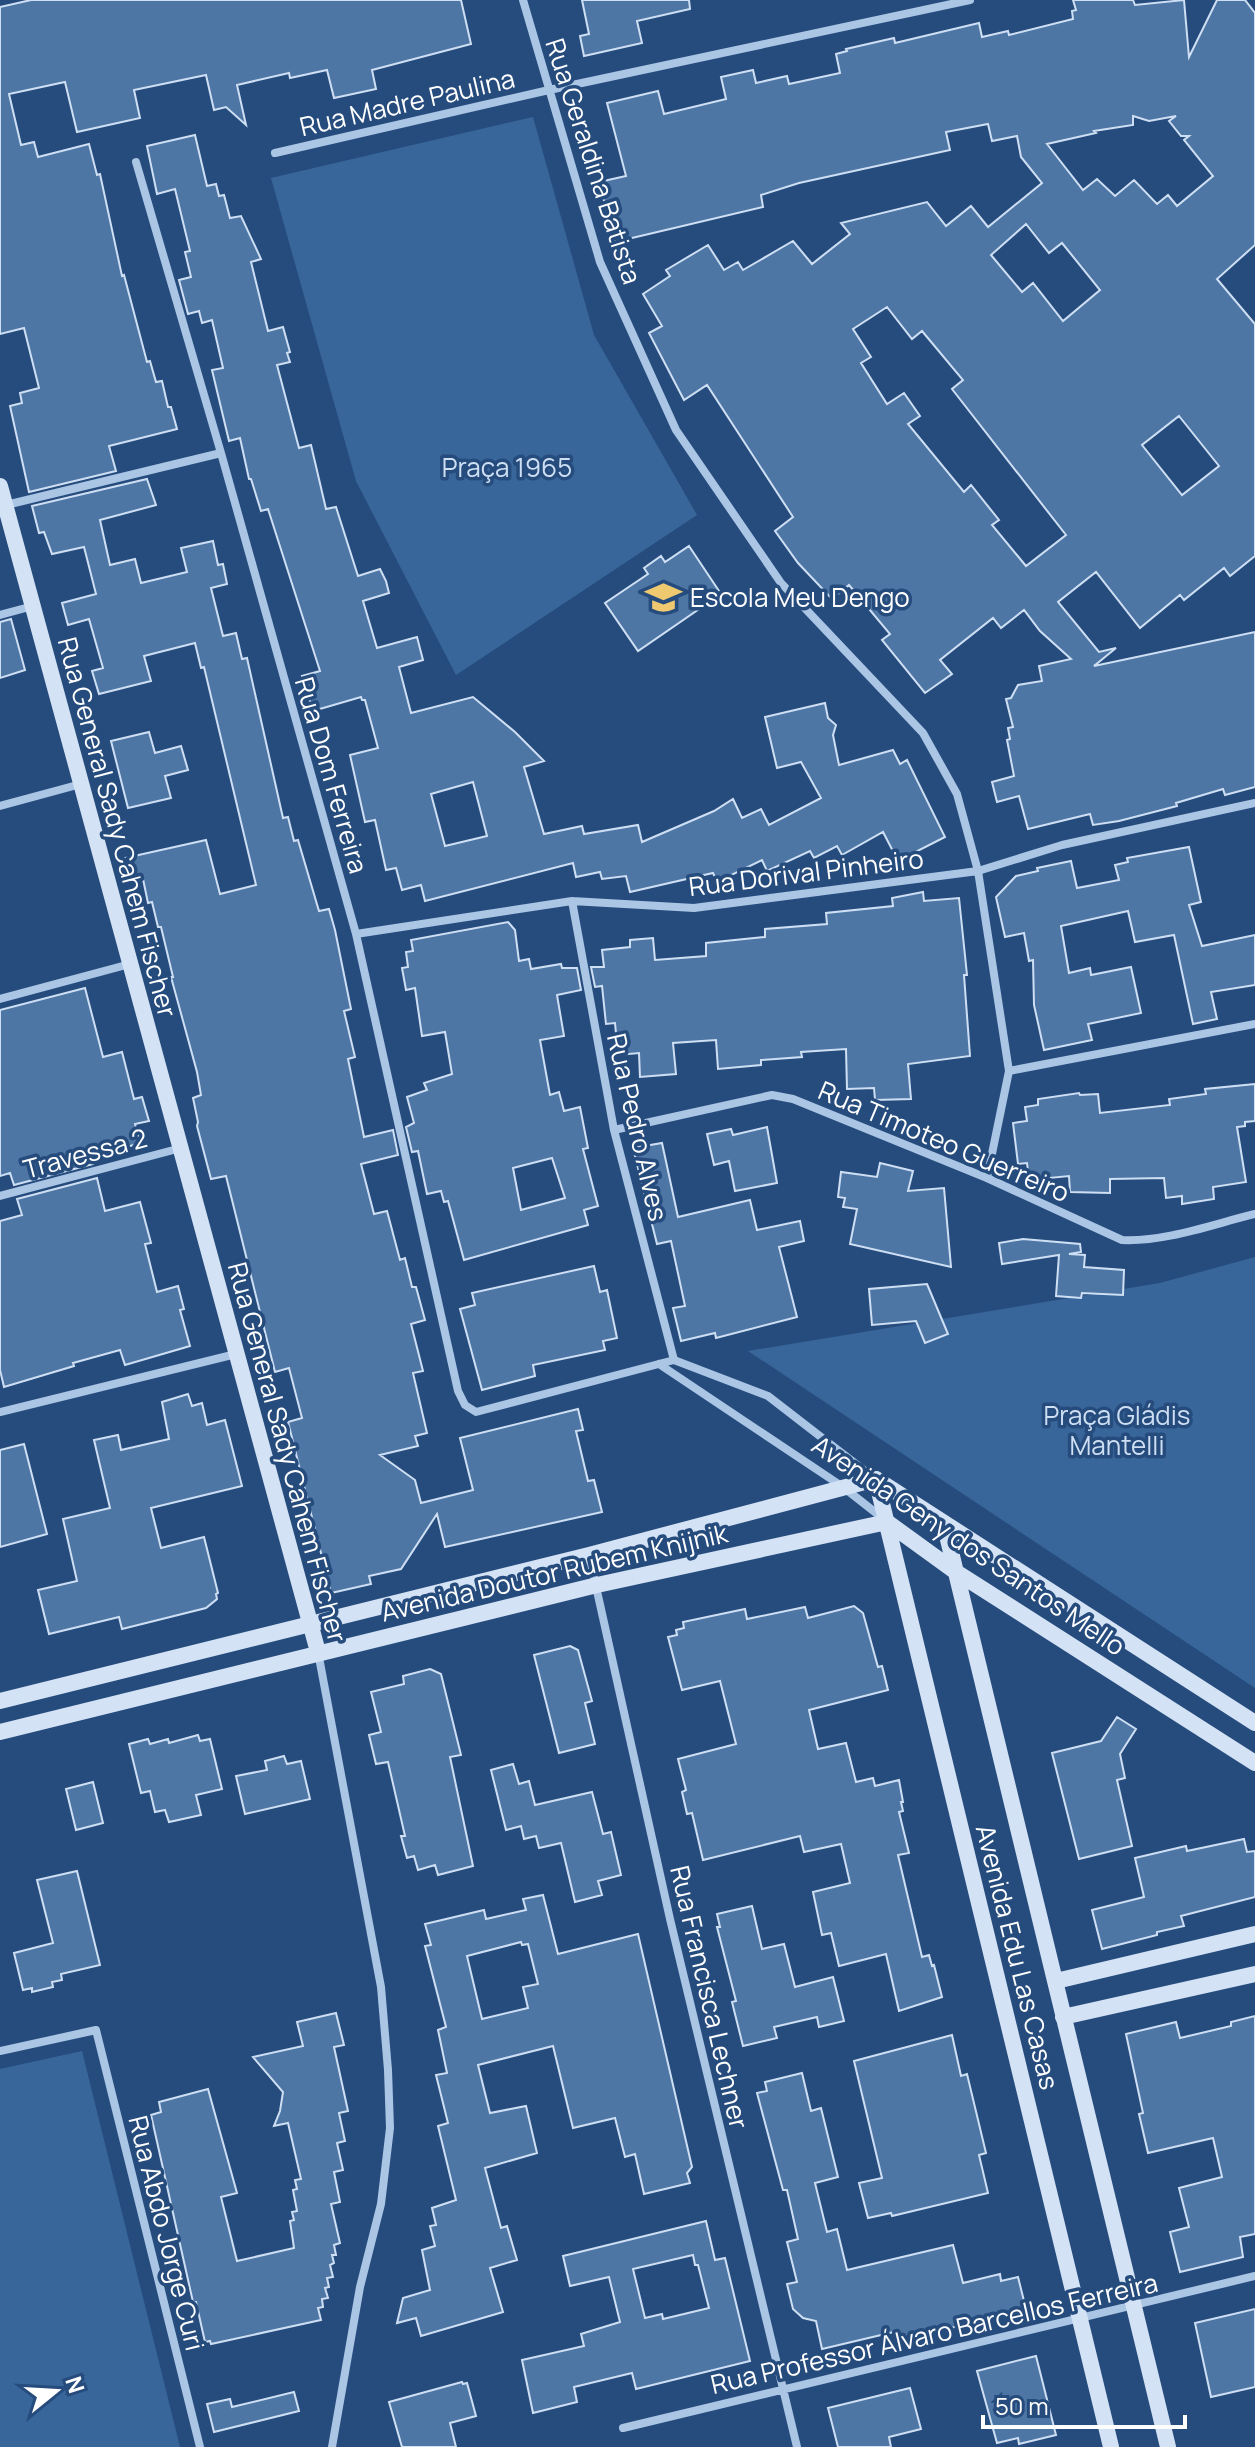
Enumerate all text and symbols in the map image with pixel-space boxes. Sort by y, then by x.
street label: Rua Geraldina Batista [537,34,651,288]
street label: Rua Madre Paulina [296,60,518,144]
park label: Praça 1965 [442,449,572,485]
school or university icon: Escola Meu Dengo [645,578,683,616]
place label: Escola Meu Dengo [690,579,910,615]
street label: Rua General Sady Cahem Fischer [50,633,186,1021]
street label: Rua Dom Ferreira [287,673,377,877]
street label: Rua Dorival Pinheiro [687,840,925,904]
street label: Rua Pedro Alves [599,1030,677,1224]
street label: Rua Timoteo Guerreiro [813,1072,1075,1210]
street label: Travessa 2 [19,1119,151,1187]
street label: Rua General Sady Cahem Fischer [220,1258,356,1646]
park label: Praça Gládis Mantelli [1044,1397,1190,1463]
street label: Avenida Geny dos Santos Mello [805,1426,1133,1664]
street label: Avenida Doutor Rubem Knijnik [377,1514,732,1629]
street label: Avenida Edu Las Casas [968,1821,1068,2093]
street label: Rua Francisca Lechner [662,1862,758,2132]
street label: Rua Abdo Jorge Curi [120,2112,214,2354]
street label: Rua Professor Álvaro Barcellos Ferreira [707,2264,1161,2402]
north arrow [16,2351,96,2431]
text: N [58,2373,92,2397]
scale bar [983,2379,1185,2429]
text: 50 m [995,2389,1049,2422]

